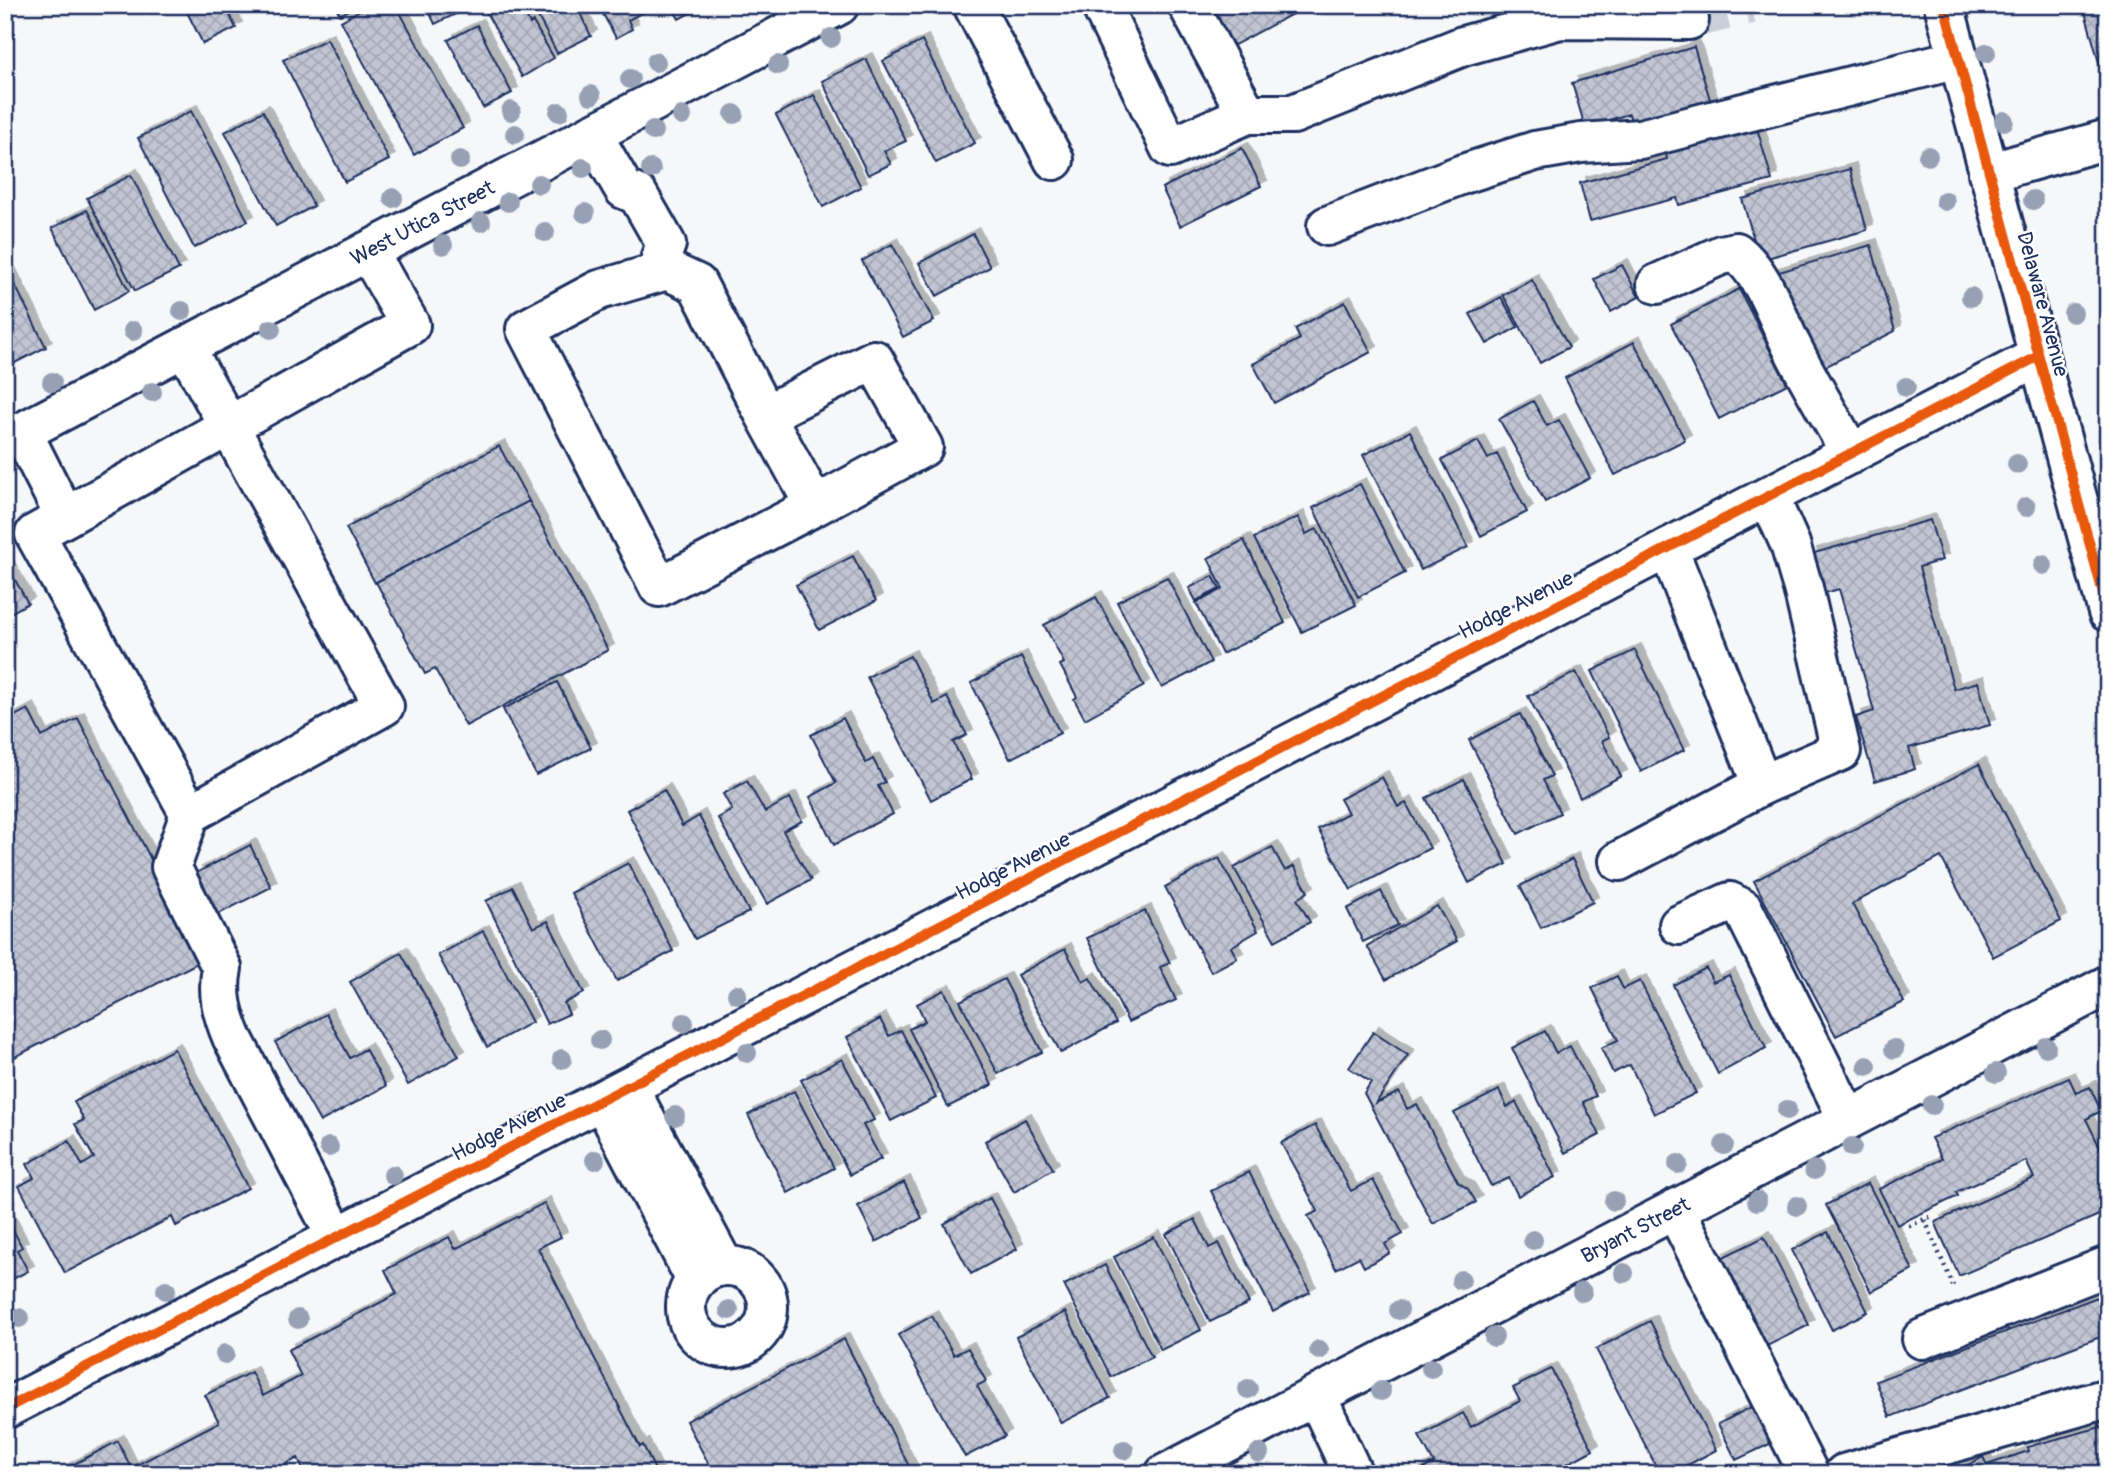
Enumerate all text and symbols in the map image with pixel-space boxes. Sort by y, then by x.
street label: West Utica Street [346,174,500,272]
street label: Delaware Avenue [2010,229,2075,380]
street label: Hodge Avenue [1455,565,1579,646]
street label: Hodge Avenue [952,826,1076,907]
street label: Hodge Avenue [448,1087,572,1168]
street label: Bryant Street [1577,1191,1695,1270]

